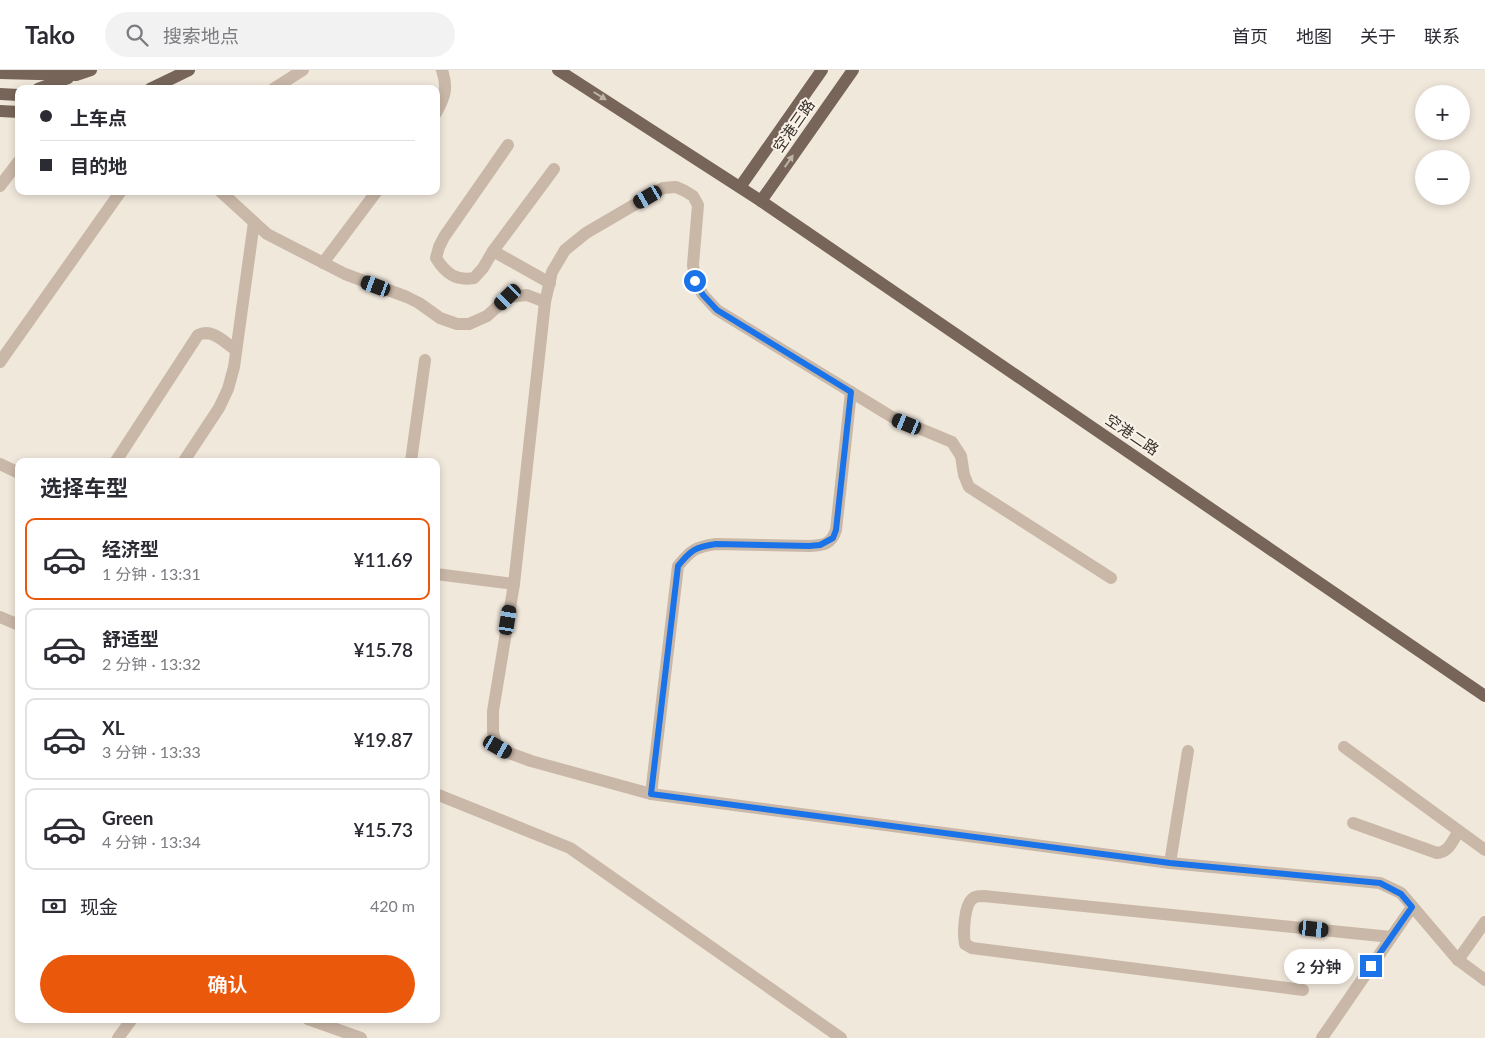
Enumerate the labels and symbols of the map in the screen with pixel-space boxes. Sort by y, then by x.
one-way arrow [593,91,606,101]
street label: 空港三路 [769,96,818,155]
one-way arrow [784,155,795,168]
car [631,183,664,211]
route start [684,270,706,292]
car [359,274,392,298]
car [491,281,524,313]
street label: 空港二路 [1103,410,1162,458]
car [890,411,923,437]
car [498,604,517,636]
car [481,733,514,761]
car [1298,920,1329,938]
callout: 2 分钟 [1284,948,1354,984]
route end [1360,955,1382,977]

